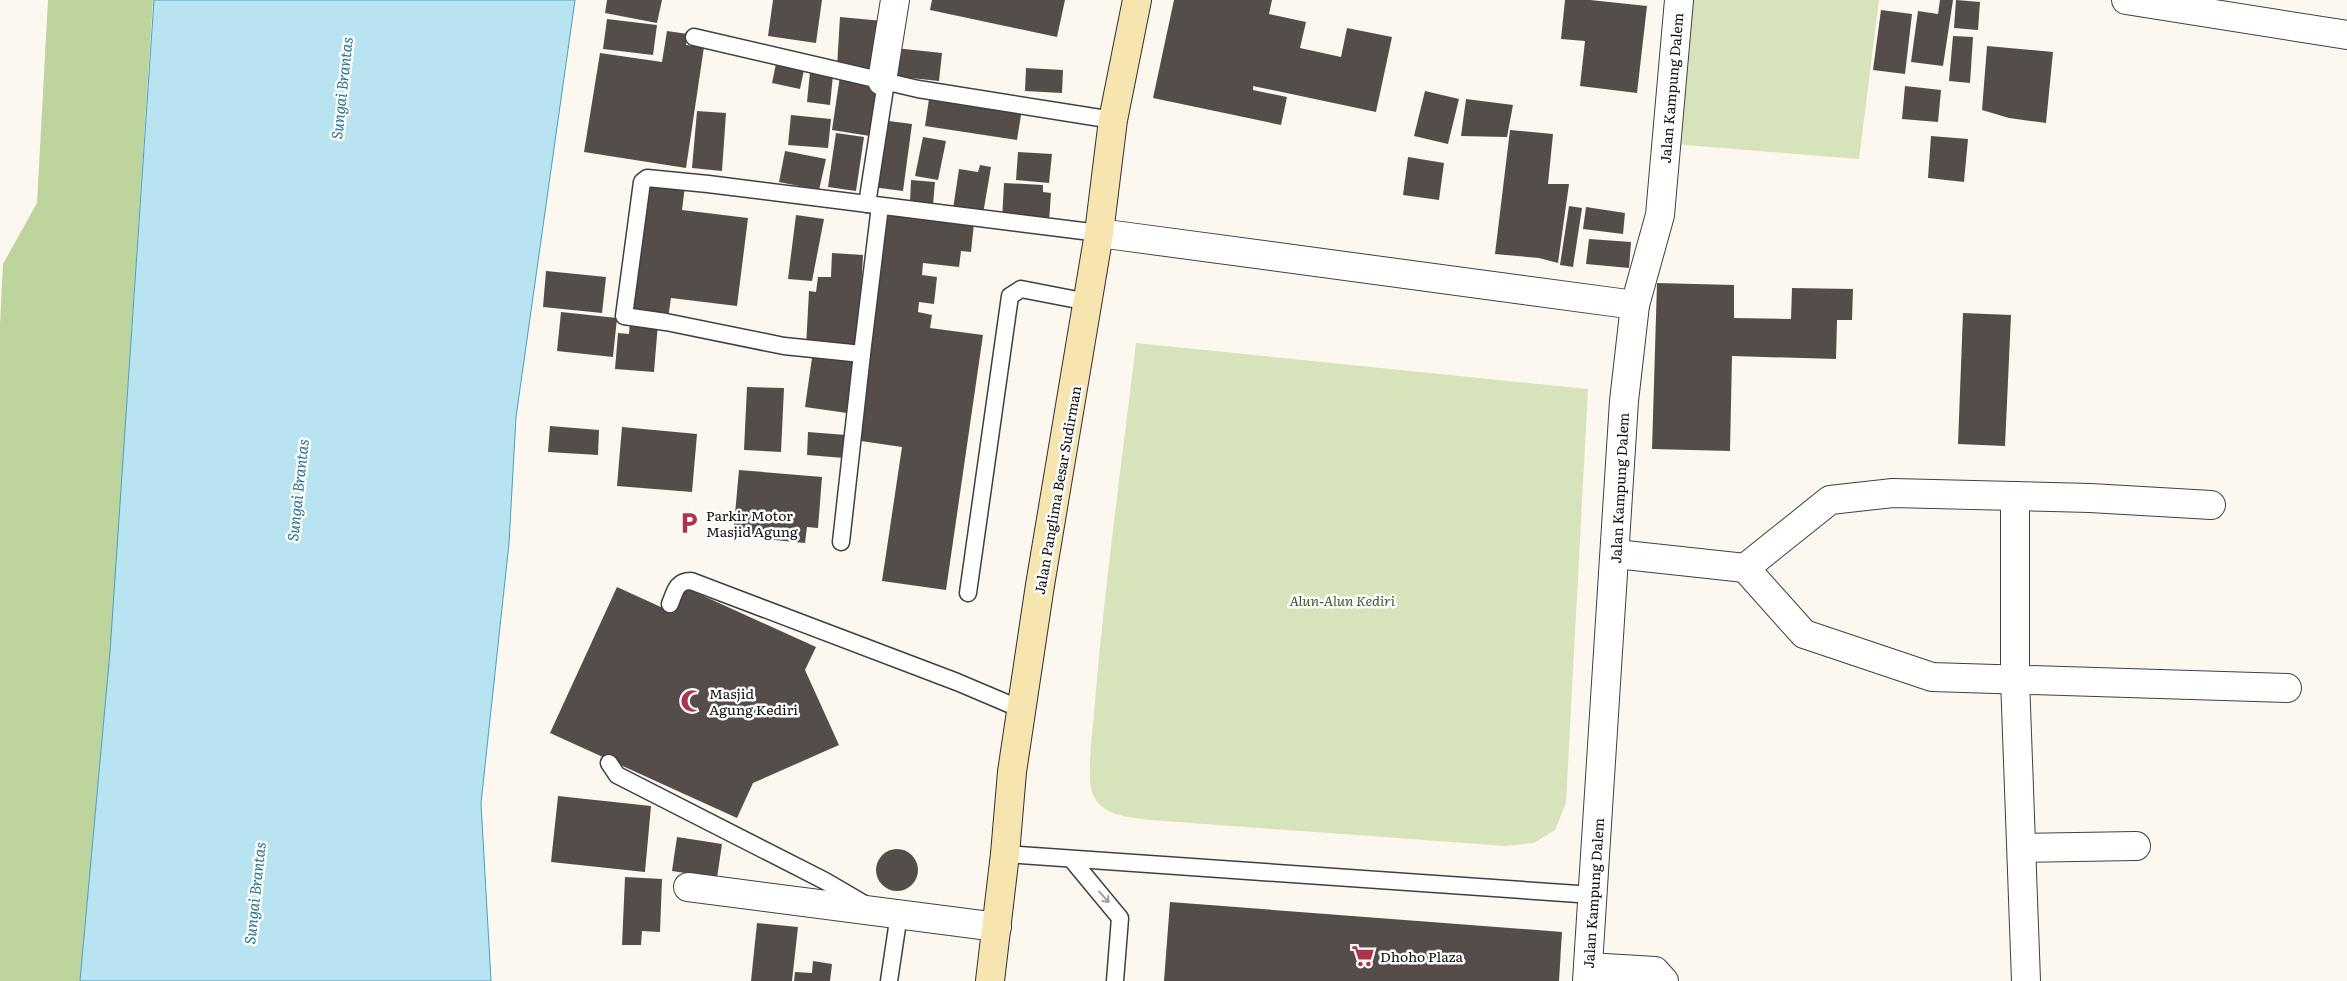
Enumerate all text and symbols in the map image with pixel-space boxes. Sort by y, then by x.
street label: Jalan Kampung Dalem [1654,12,1688,164]
water label: Sungai Brantas [324,36,358,140]
street label: Jalan Panglima Besar Sudirman [1029,384,1085,596]
street label: Jalan Kampung Dalem [1605,412,1633,564]
water label: Sungai Brantas [280,438,314,542]
place label: Parkir Motor Masjid Agung [706,505,798,541]
parking icon: Parkir Motor Masjid Agung [676,510,702,536]
park label: Alun-Alun Kediri [1289,590,1396,610]
place label: Masjid Agung Kediri [709,683,798,719]
mosque icon: Masjid Agung Kediri [679,688,705,714]
street label: Jalan Kampung Dalem [1578,817,1608,969]
water label: Sungai Brantas [237,841,271,945]
one-way arrow [1098,890,1110,903]
supermarket icon: Dhoho Plaza [1350,943,1376,969]
place label: Dhoho Plaza [1380,946,1464,966]

